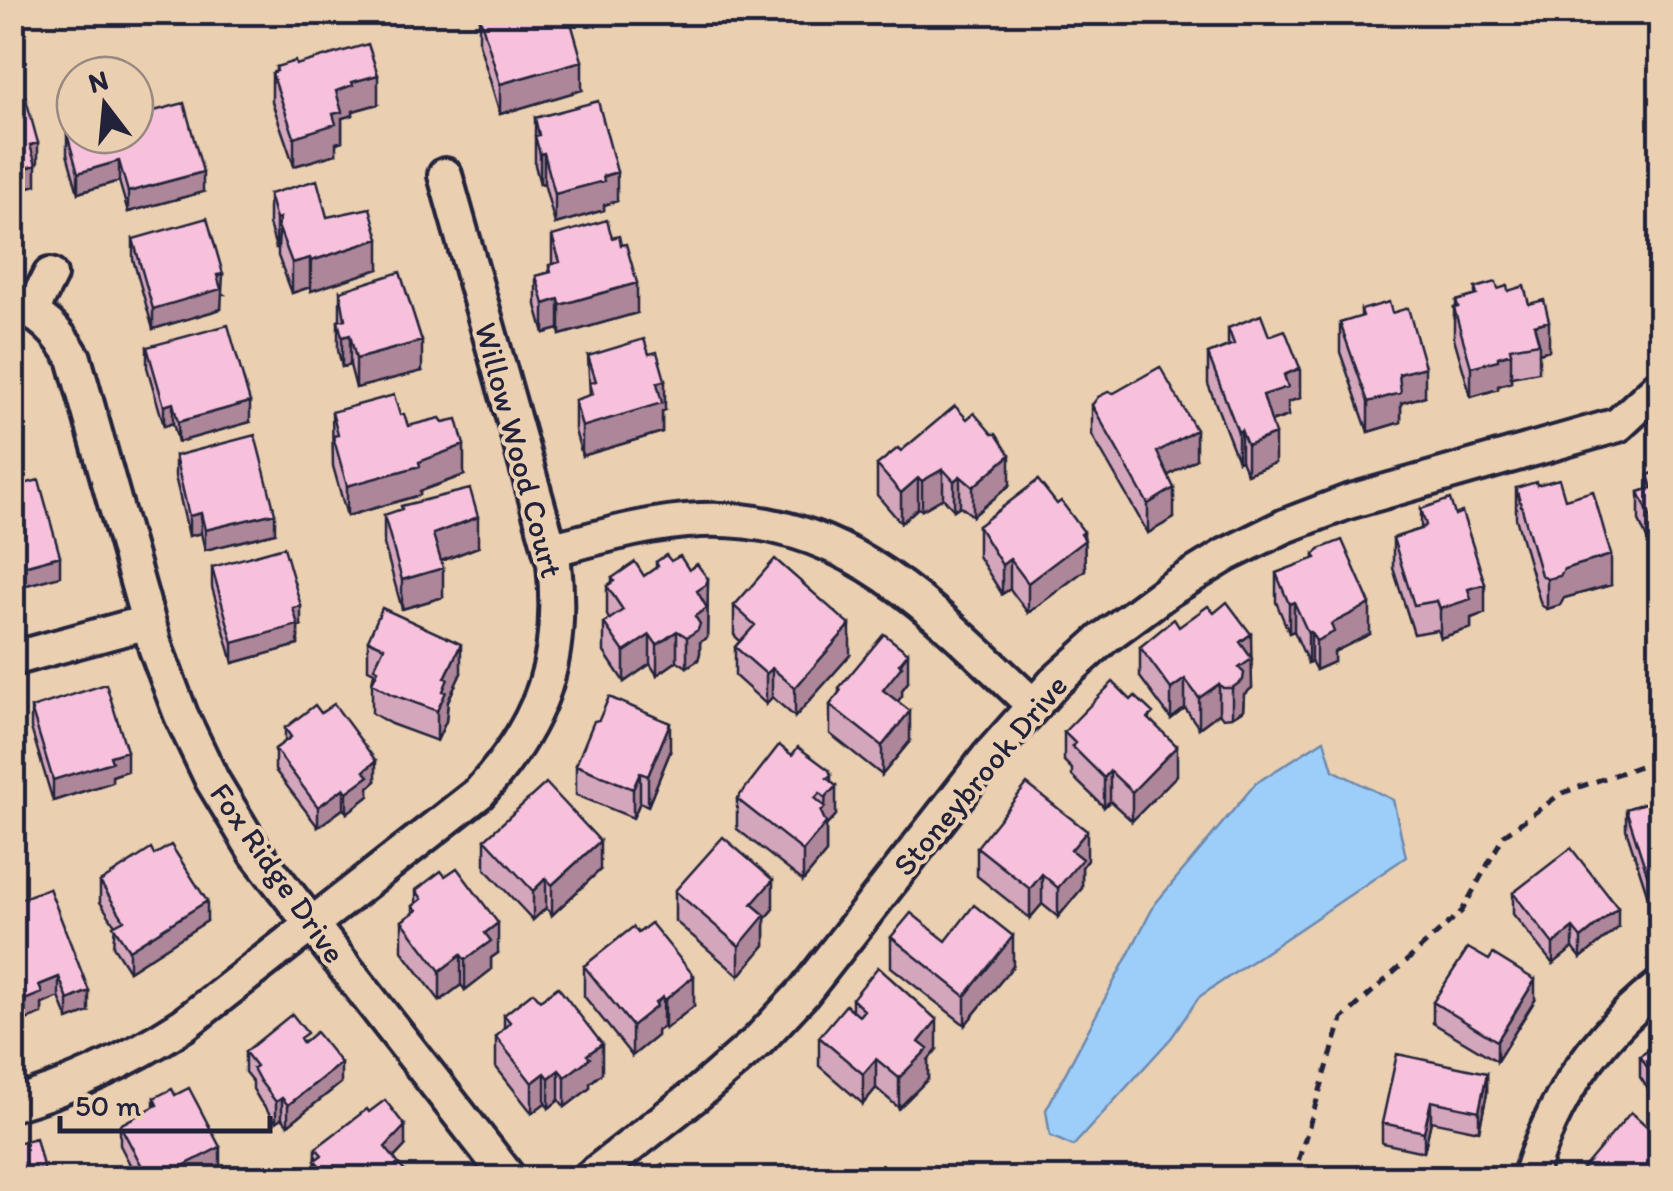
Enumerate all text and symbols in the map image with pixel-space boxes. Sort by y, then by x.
north arrow [55,55,155,155]
text: N [84,62,112,100]
street label: Willow Wood Court [467,318,571,582]
street label: Stoneybrook Drive [885,667,1075,883]
street label: Fox Ridge Drive [202,776,354,970]
scale bar [60,1071,270,1133]
text: 50 m [75,1087,141,1124]

